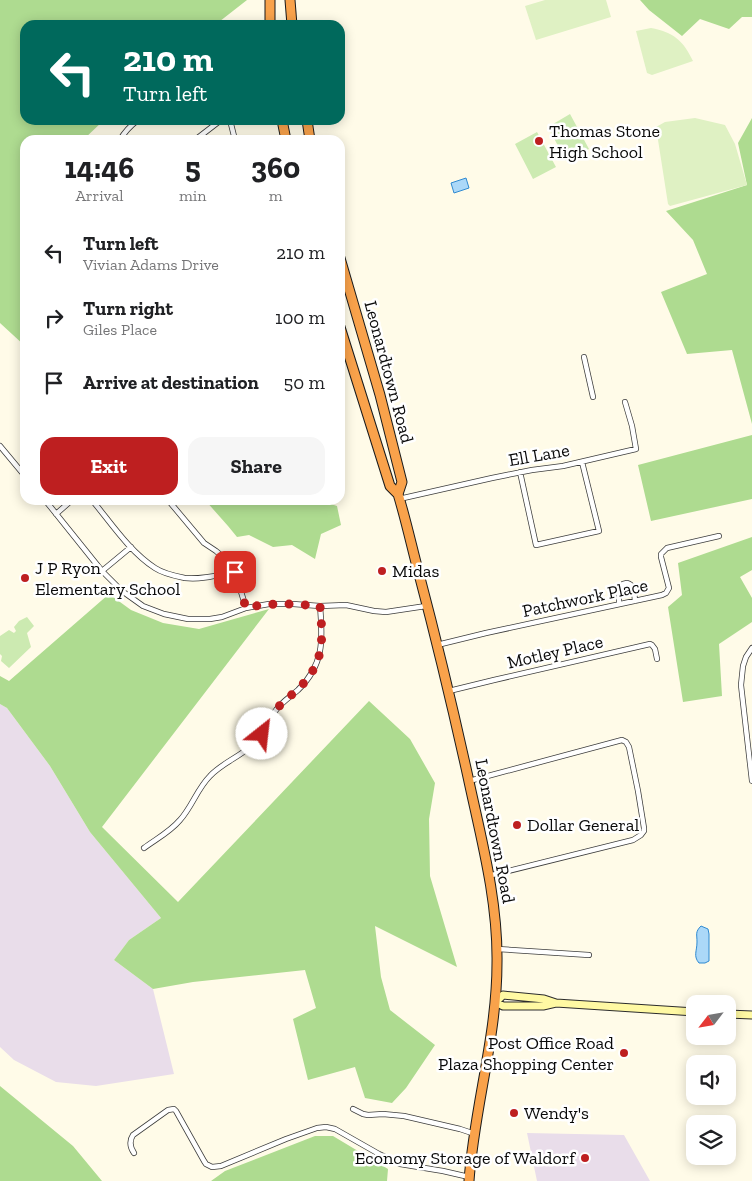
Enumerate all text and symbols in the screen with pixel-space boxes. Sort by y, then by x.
text: 210 m [123,38,213,80]
icon: left [40,40,105,105]
text: Turn left [123,80,207,107]
place label: Thomas Stone High School [549,120,660,163]
marker: Thomas Stone High School [533,135,545,147]
text: 14:46 [65,150,134,186]
text: 5 [185,150,201,186]
text: 360 [251,150,300,186]
text: Arrival [75,186,124,205]
text: min [179,186,206,205]
text: m [269,186,283,205]
text: Turn left [83,232,158,255]
icon: left [40,239,68,267]
text: 210 m [276,241,325,264]
text: Vivian Adams Drive [83,255,219,274]
text: Turn right [83,297,173,320]
street label: Leonardtown Road [359,298,419,446]
icon: right [40,304,68,332]
text: 100 m [275,306,325,329]
text: Giles Place [83,320,157,339]
icon: arrive [40,369,68,397]
text: Arrive at destination [83,371,259,394]
text: 50 m [284,371,325,394]
button: Exit [40,437,178,495]
button: Share [188,437,325,495]
street label: Ell Lane [507,439,571,471]
pin [214,551,256,593]
place label: J P Ryon Elementary School [35,557,180,600]
icon: arrive [221,558,249,586]
place label: Midas [392,560,439,582]
marker: Midas [376,565,388,577]
marker: J P Ryon Elementary School [19,572,31,584]
street label: Patchwork Place [520,574,650,622]
street label: Motley Place [505,630,605,674]
position arrow [235,707,287,759]
street label: Leonardtown Road [470,757,520,905]
place label: Dollar General [527,814,639,836]
marker: Dollar General [511,819,523,831]
north arrow [686,995,736,1045]
map controls [686,995,736,1165]
place label: Post Office Road Plaza Shopping Center [438,1032,614,1075]
marker: Post Office Road Plaza Shopping Center [618,1047,630,1059]
button: sound [686,1055,736,1105]
place label: Wendy's [524,1102,589,1124]
marker: Wendy's [508,1107,520,1119]
button: layers [686,1115,736,1165]
place label: Economy Storage of Waldorf [355,1147,576,1169]
marker: Economy Storage of Waldorf [579,1152,591,1164]

